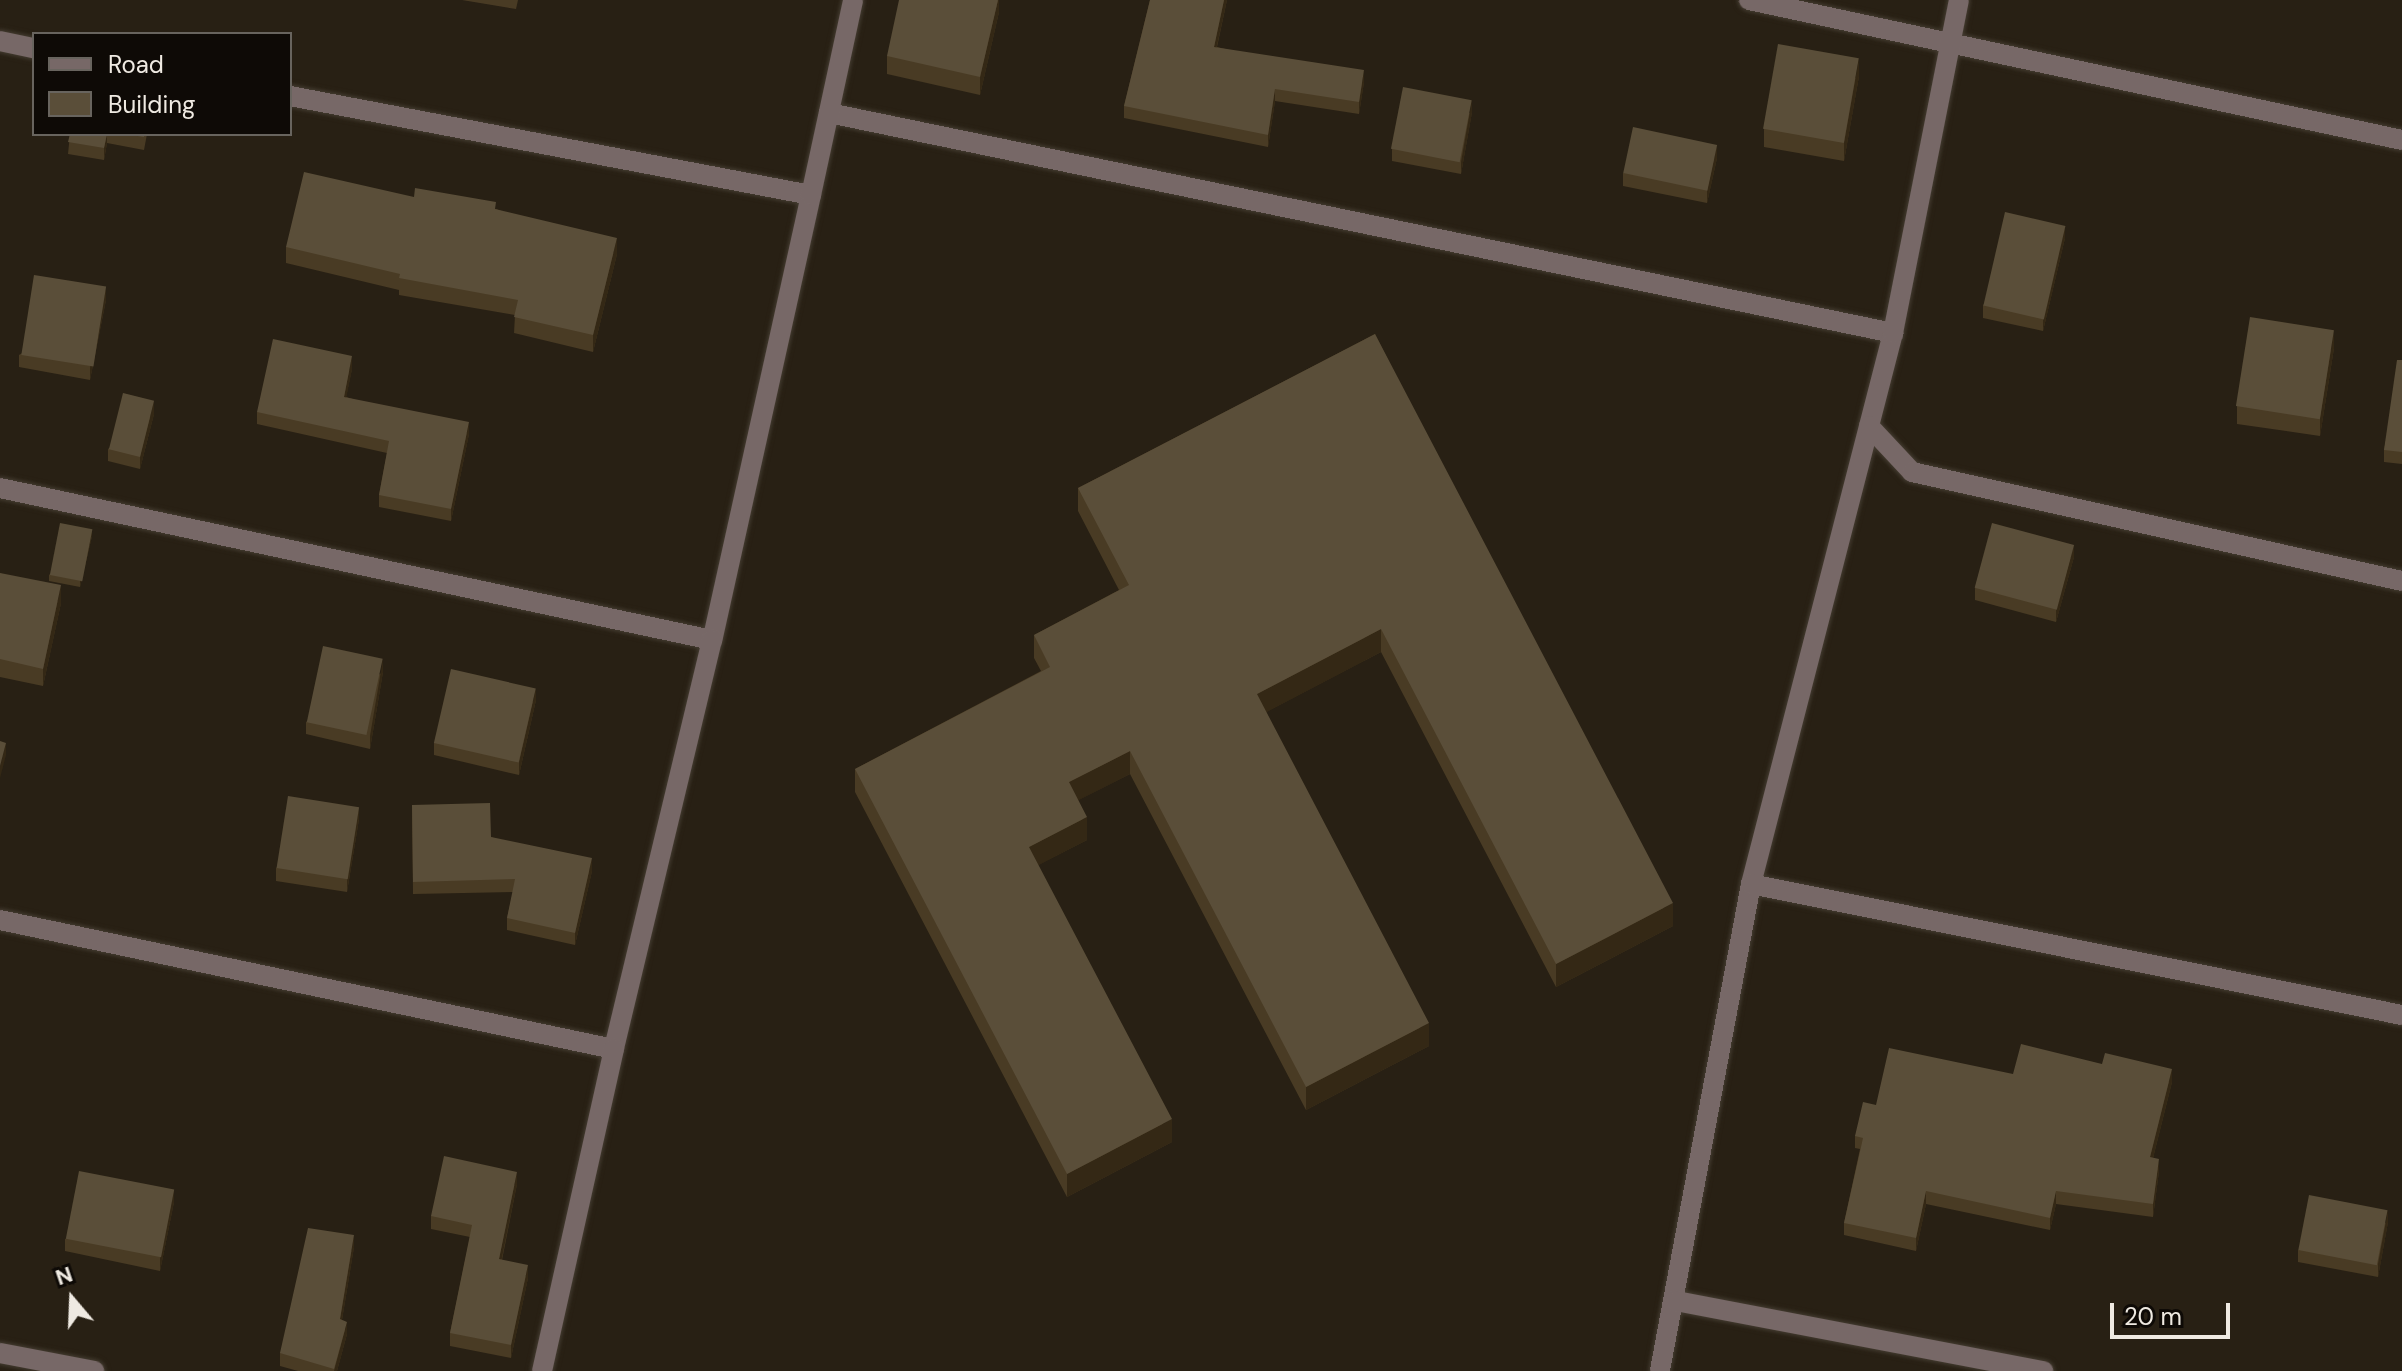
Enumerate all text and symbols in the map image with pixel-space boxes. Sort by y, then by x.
legend [32,32,292,136]
text: Road [108,49,164,80]
text: Building [108,89,195,120]
north arrow [32,1259,112,1339]
text: N [52,1260,76,1292]
scale bar [2114,1287,2234,1337]
text: 20 m [2124,1301,2182,1332]

